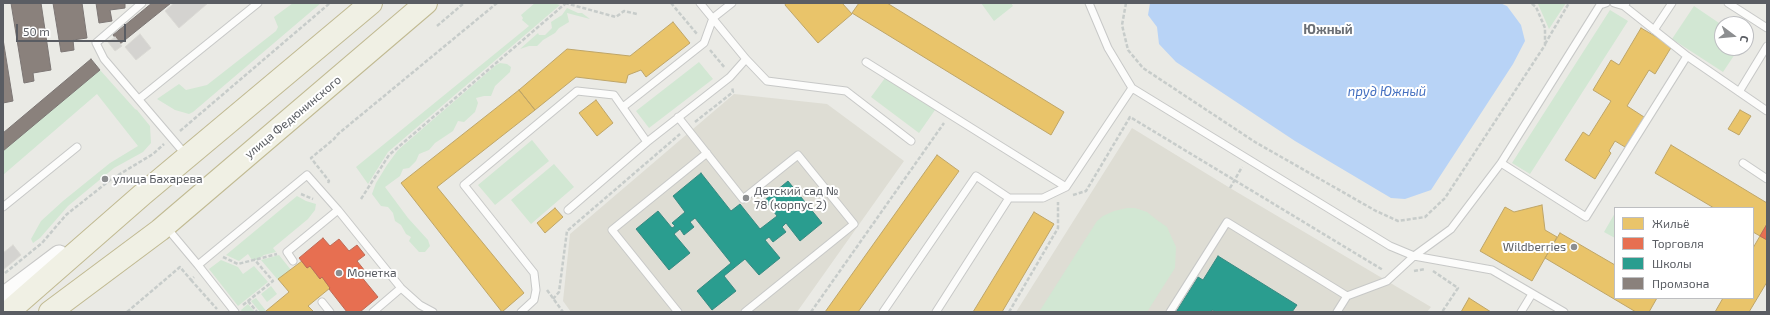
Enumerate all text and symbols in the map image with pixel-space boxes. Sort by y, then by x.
scale bar [18,16,128,42]
north arrow [1714,16,1754,56]
district label: Южный [1303,22,1353,38]
text: 50 m [23,24,50,38]
text: С [1738,34,1752,44]
street label: улица Федюнинского [242,72,344,162]
water label: пруд Южный [1348,84,1426,100]
place label: улица Бахарева [113,172,203,186]
marker: улица Бахарева [100,174,110,184]
place label: Детский сад № 78 (корпус 2) [754,184,839,212]
marker: Детский сад № 78 (корпус 2) [741,193,751,203]
legend [1614,207,1754,299]
text: Жильё [1652,216,1689,230]
text: Торговля [1652,236,1704,250]
place label: Wildberries [1503,240,1566,254]
marker: Wildberries [1569,242,1579,252]
text: Школы [1652,256,1692,270]
place label: Монетка [347,266,397,280]
marker: Монетка [334,268,344,278]
text: Промзона [1652,276,1709,290]

